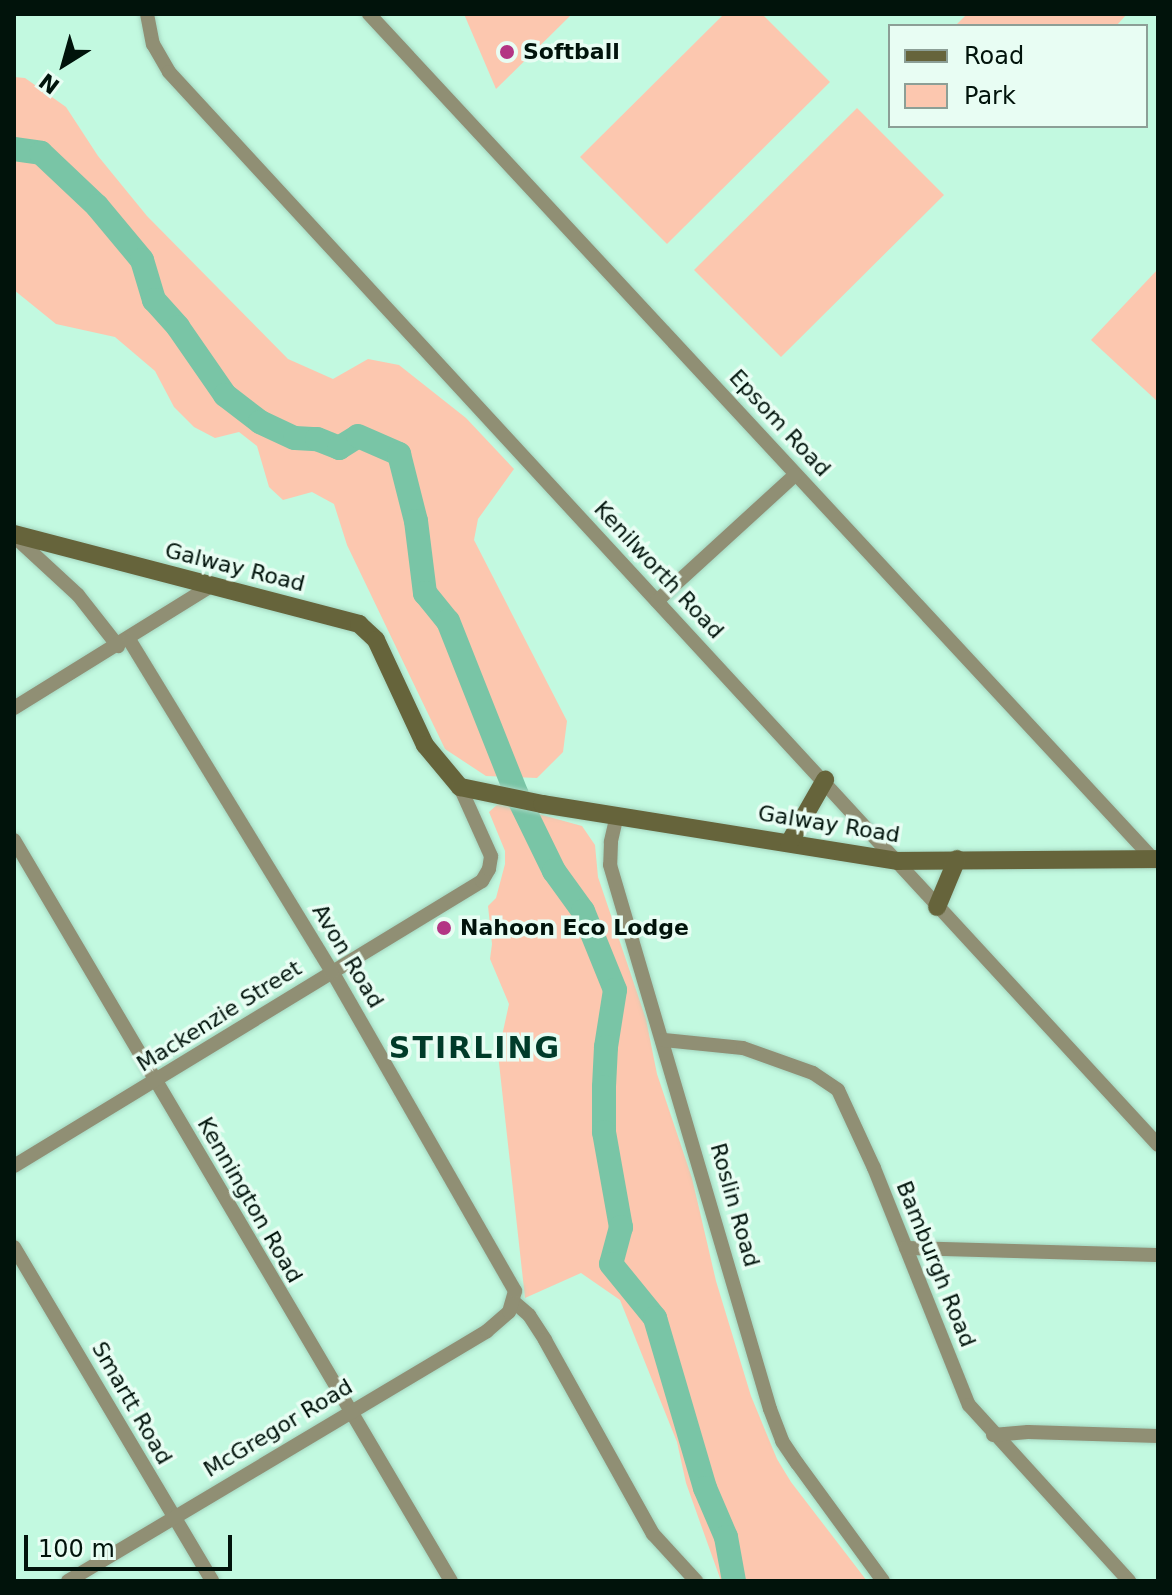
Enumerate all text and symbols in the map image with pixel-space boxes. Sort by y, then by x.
north arrow [24,24,104,104]
legend [888,24,1148,128]
place label: Softball [523,39,620,65]
text: Road [964,42,1024,70]
marker: Softball [498,43,516,61]
text: N [34,68,64,99]
text: Park [964,82,1016,110]
street label: Epsom Road [724,364,836,482]
street label: Kenilworth Road [589,496,729,644]
street label: Galway Road [162,537,308,597]
street label: Galway Road [756,800,902,848]
street label: Avon Road [307,899,389,1013]
place label: Nahoon Eco Lodge [460,915,689,941]
marker: Nahoon Eco Lodge [435,919,453,937]
street label: Mackenzie Street [132,955,306,1077]
district label: STIRLING [389,1030,561,1066]
street label: Kennington Road [192,1112,308,1288]
street label: Roslin Road [705,1140,765,1270]
street label: Bamburgh Road [891,1177,981,1351]
street label: Smartt Road [86,1337,178,1469]
street label: McGregor Road [199,1373,357,1483]
scale bar [28,1519,236,1569]
text: 100 m [38,1535,115,1563]

